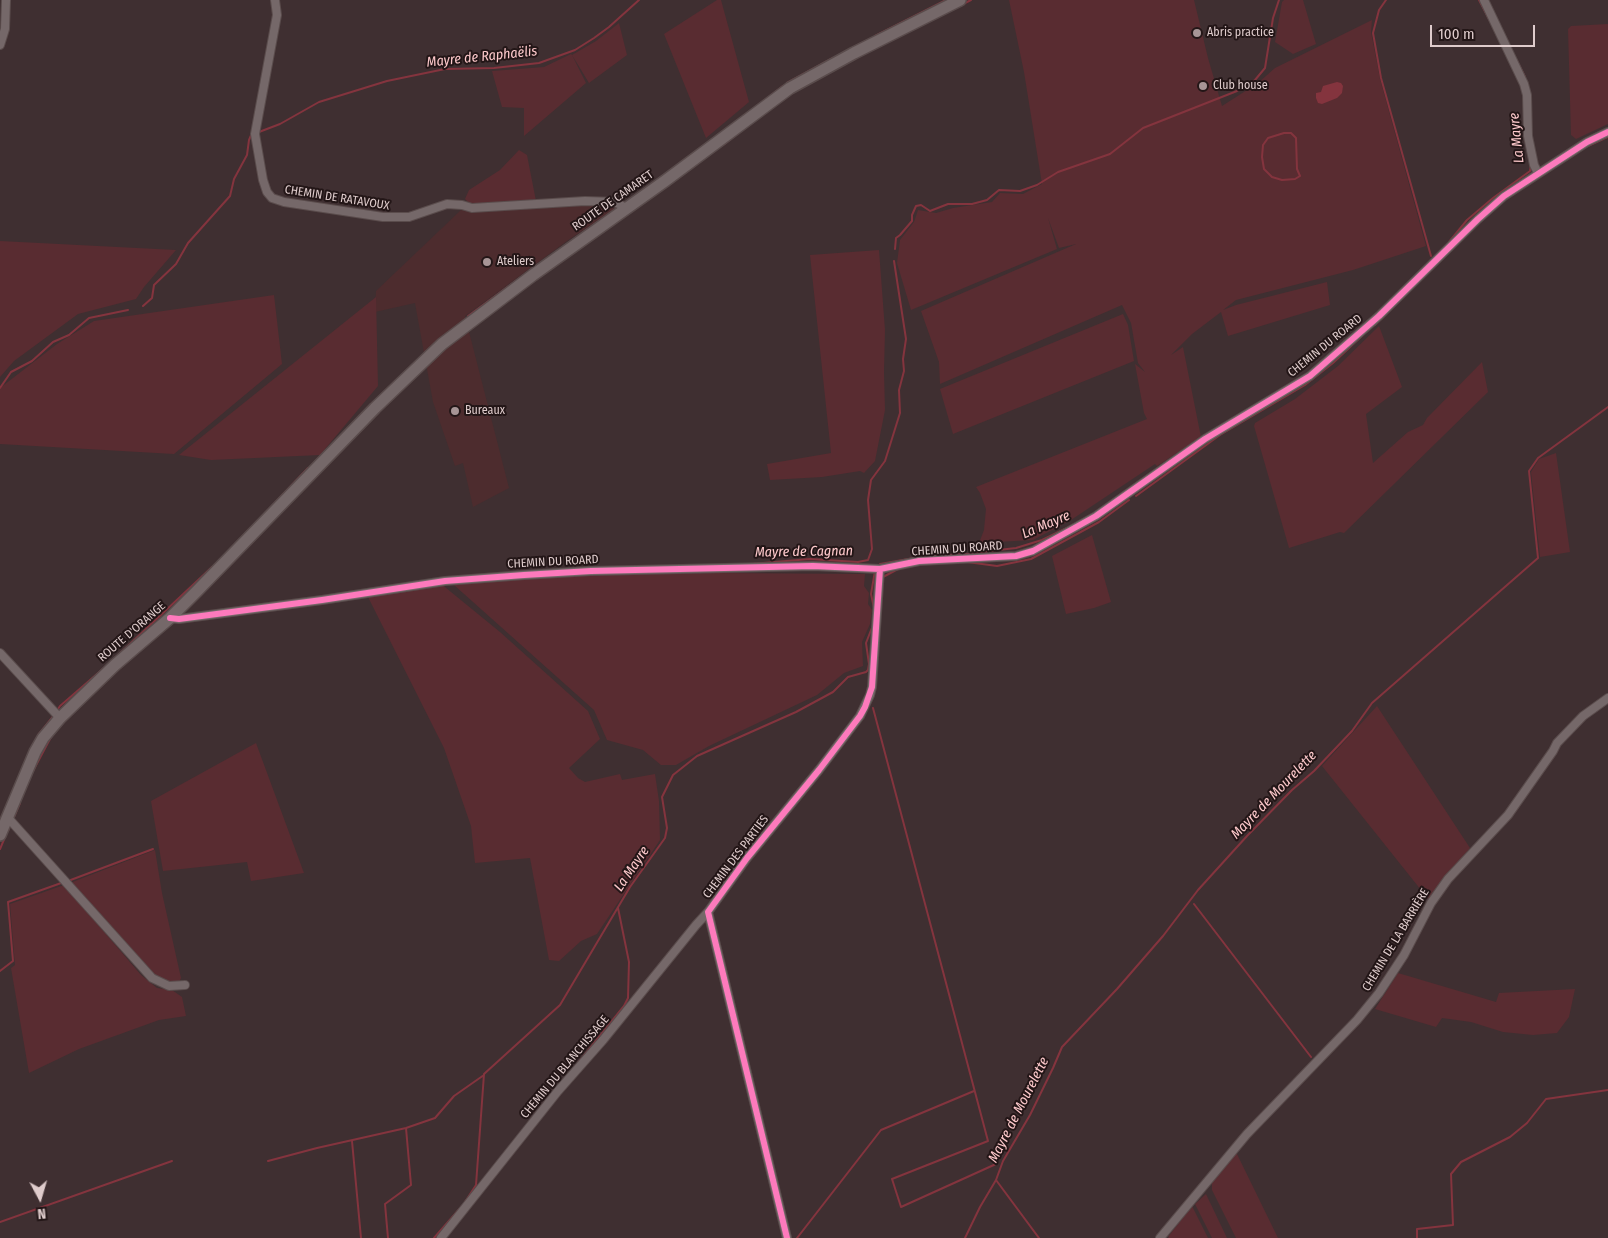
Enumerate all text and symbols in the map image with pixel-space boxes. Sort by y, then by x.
scale bar [1433,15,1538,47]
text: 100 m [1438,25,1475,43]
place label: Abris practice [1207,26,1274,40]
marker: Abris practice [1191,27,1203,39]
water label: Mayre de Raphaëlis [426,43,538,71]
place label: Club house [1213,79,1268,93]
marker: Club house [1197,80,1209,92]
water label: La Mayre [1506,112,1528,164]
street label: ROUTE DE CAMARET [570,168,656,234]
street label: CHEMIN DE RATAVOUX [284,183,390,213]
place label: Ateliers [497,255,534,269]
marker: Ateliers [481,256,493,268]
street label: CHEMIN DU ROARD [1285,312,1365,380]
place label: Bureaux [465,404,505,418]
marker: Bureaux [449,405,461,417]
water label: La Mayre [1019,507,1073,543]
street label: CHEMIN DU ROARD [911,539,1003,559]
water label: Mayre de Cagnan [755,543,853,561]
street label: CHEMIN DU ROARD [507,552,599,572]
street label: ROUTE D'ORANGE [95,599,169,665]
water label: Mayre de Mourelette [1228,747,1320,843]
street label: CHEMIN DES PARTIES [700,813,772,901]
water label: La Mayre [611,843,653,895]
street label: CHEMIN DE LA BARRIÈRE [1360,886,1432,994]
street label: CHEMIN DU BLANCHISSAGE [518,1013,612,1121]
water label: Mayre de Mourelette [985,1054,1053,1166]
north arrow [15,1173,65,1223]
text: N [37,1205,47,1222]

